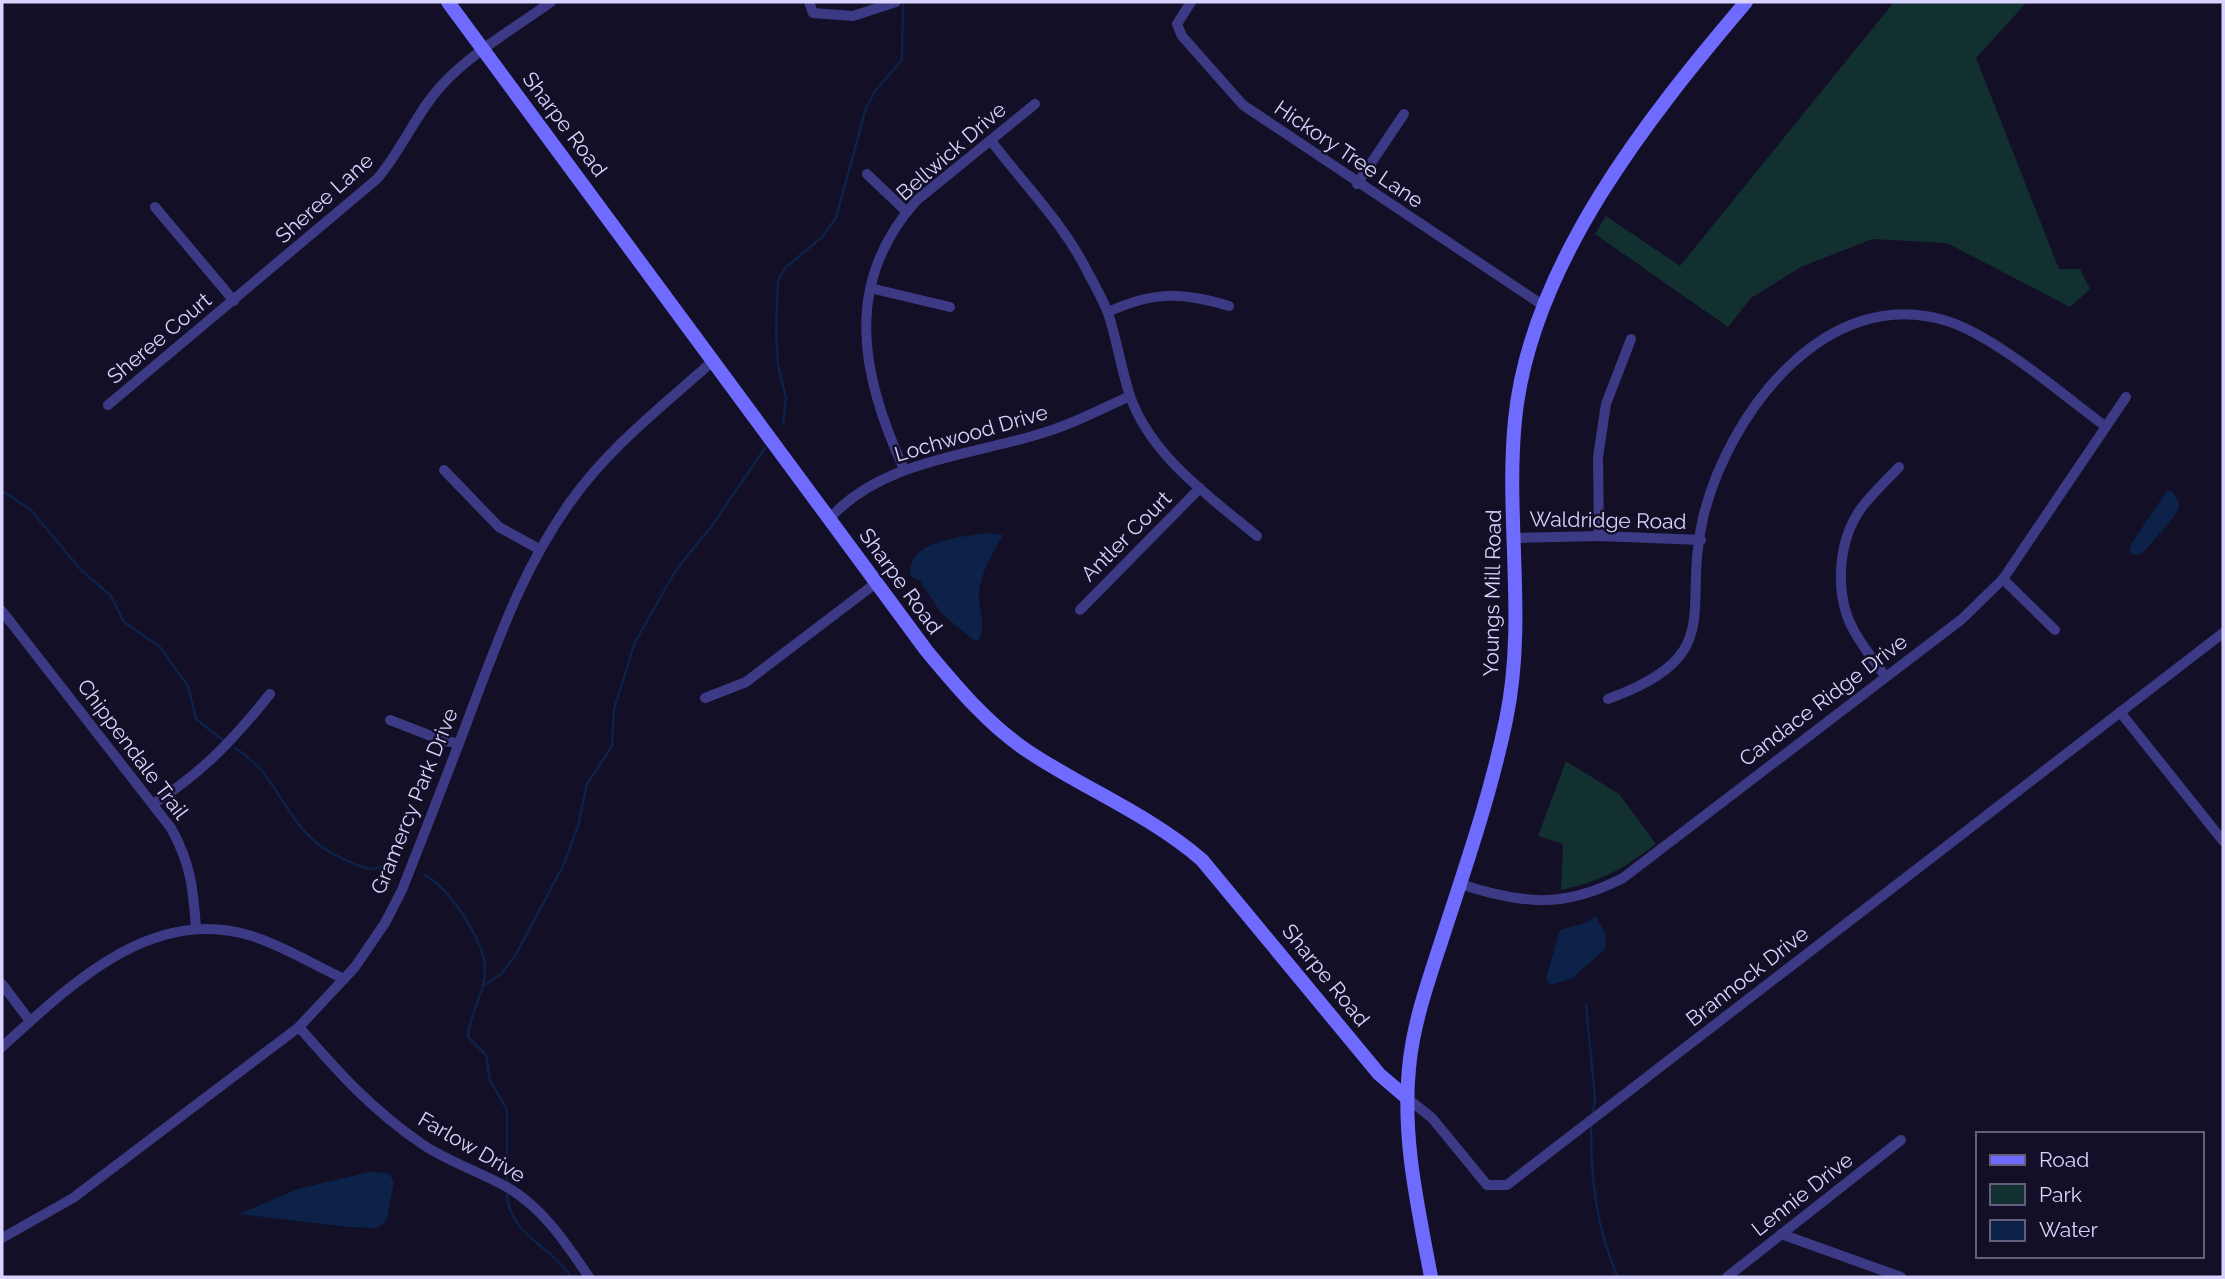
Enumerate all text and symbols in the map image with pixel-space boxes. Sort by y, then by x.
street label: Sharpe Road [517,67,613,181]
street label: Hickory Tree Lane [1270,95,1428,213]
street label: Bellwick Drive [891,97,1011,205]
street label: Sheree Lane [270,148,378,248]
street label: Sheree Court [102,287,216,389]
street label: Lochwood Drive [892,399,1050,467]
street label: Antler Court [1076,486,1176,586]
street label: Waldridge Road [1529,506,1687,534]
street label: Youngs Mill Road [1478,509,1506,677]
street label: Sharpe Road [854,523,948,639]
street label: Candace Ridge Drive [1734,629,1912,771]
street label: Chippendale Trail [72,674,194,824]
street label: Gramercy Park Drive [365,704,463,898]
street label: Sharpe Road [1277,919,1375,1031]
street label: Brannock Drive [1681,921,1813,1031]
street label: Farlow Drive [414,1106,530,1188]
legend [1976,1132,2204,1258]
street label: Lennie Drive [1747,1147,1857,1241]
text: Road [2039,1147,2089,1172]
text: Park [2039,1182,2082,1207]
text: Water [2039,1217,2098,1242]

